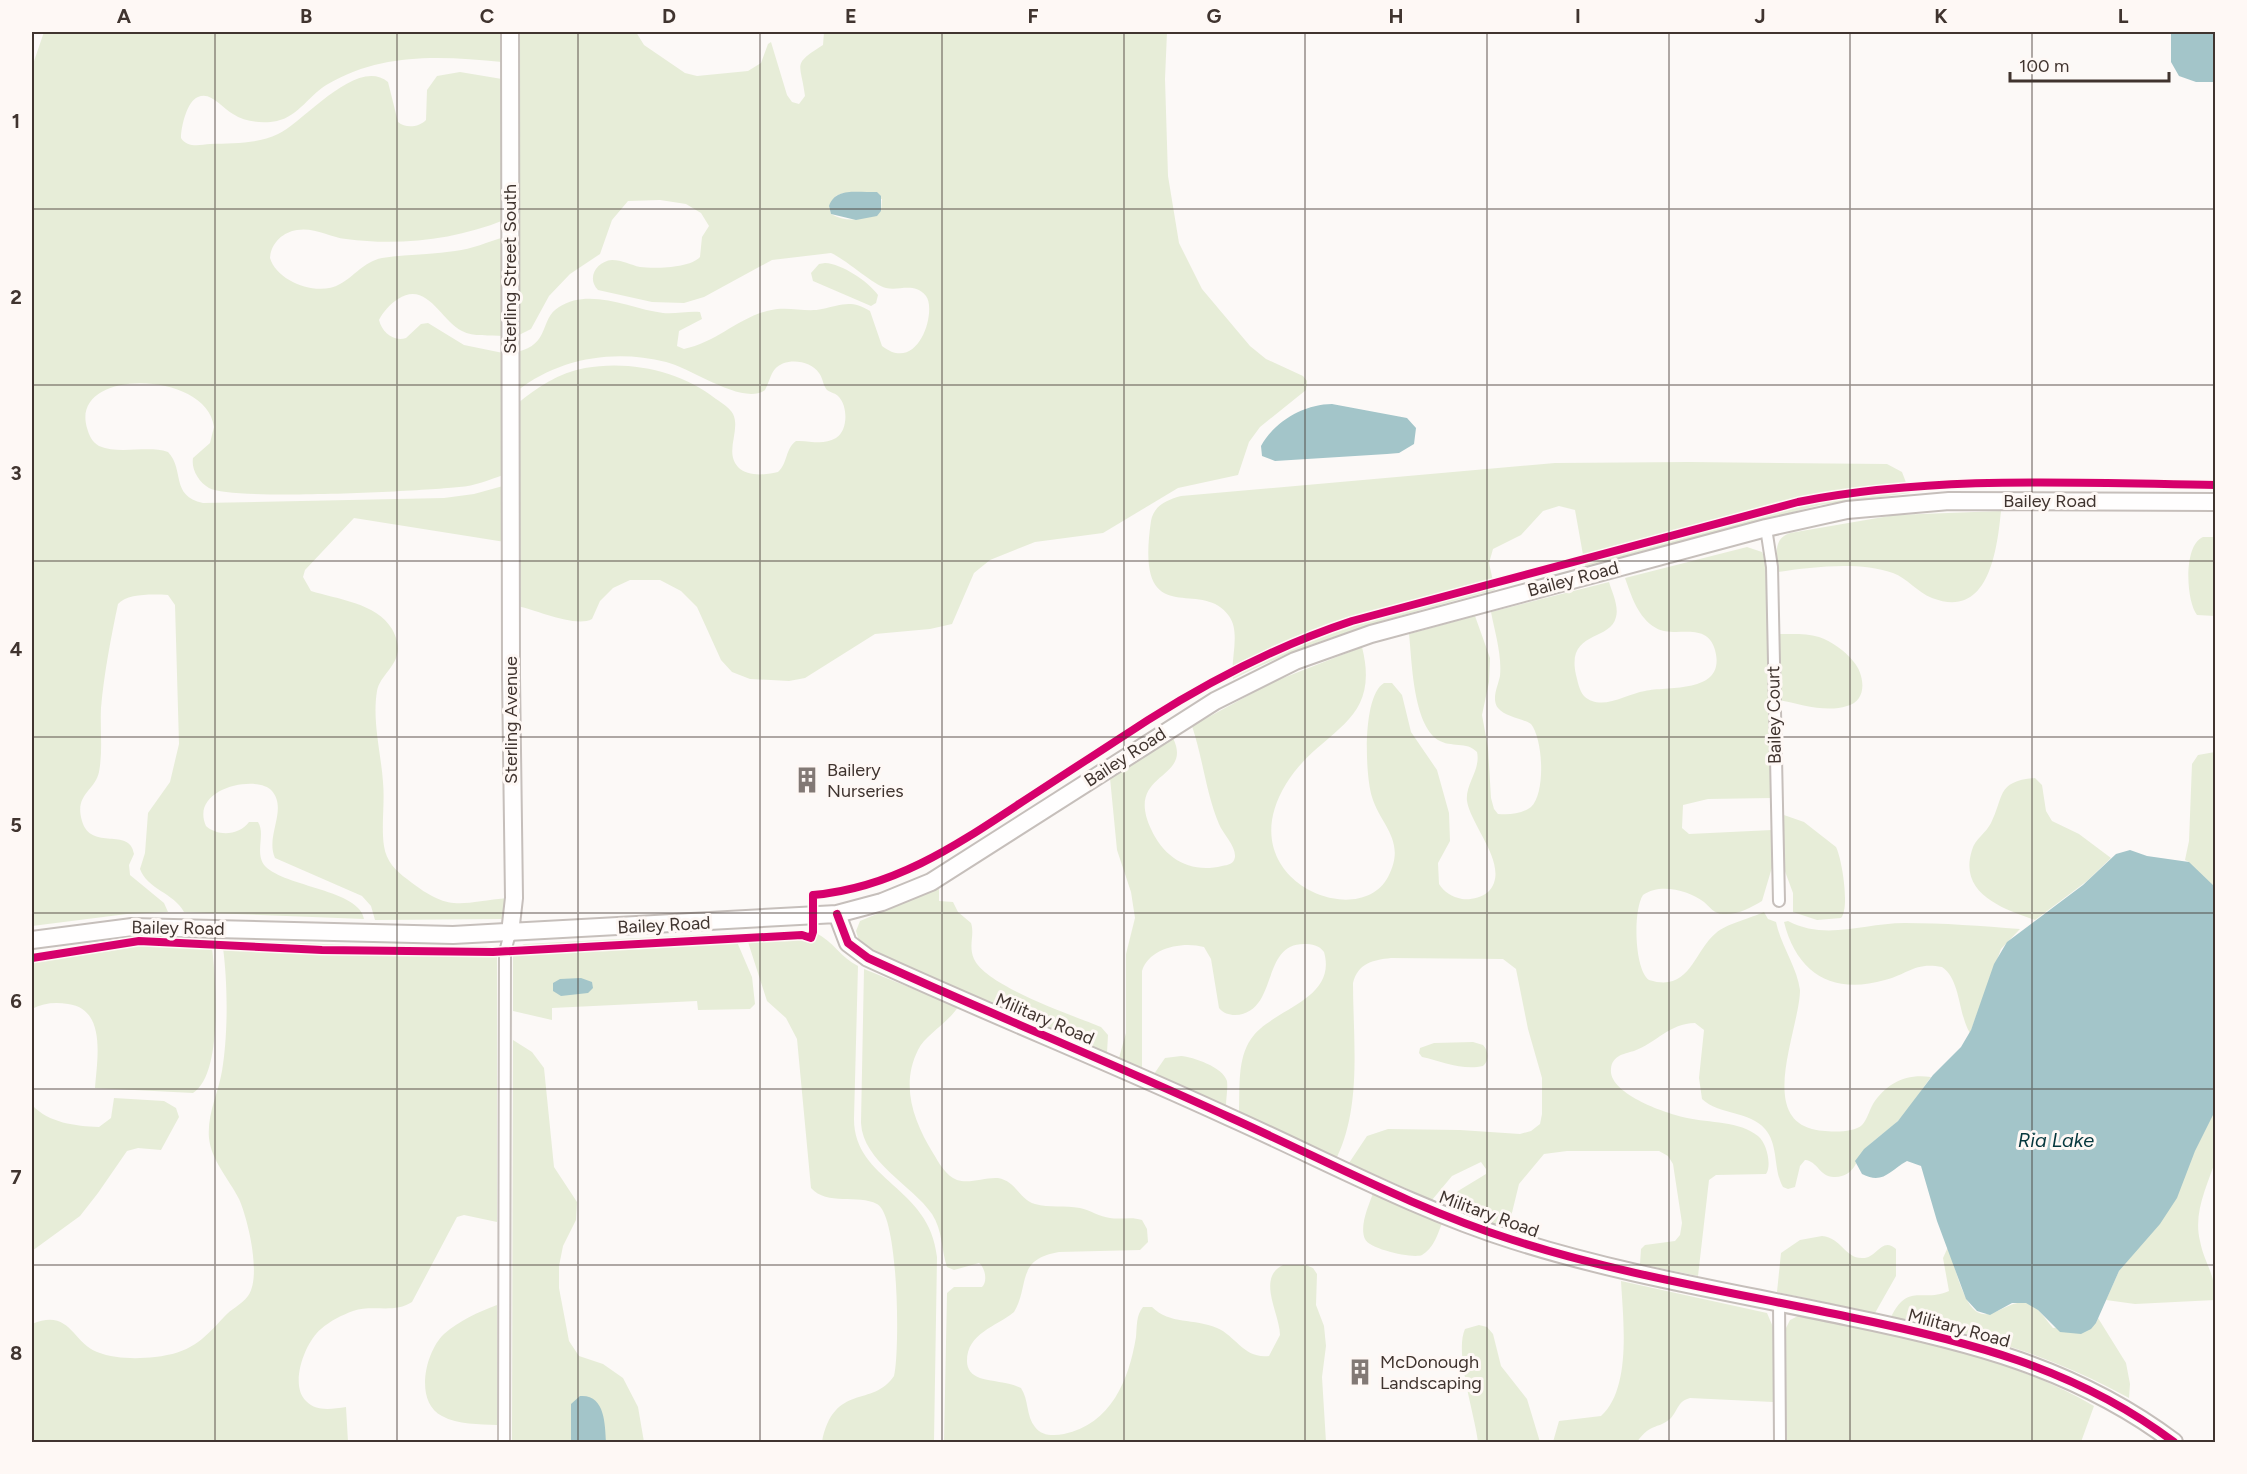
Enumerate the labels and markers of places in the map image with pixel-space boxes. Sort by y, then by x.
place label: Bailery Nurseries [827,759,904,802]
building icon: Bailery Nurseries [792,765,822,795]
place label: McDonough Landscaping [1380,1351,1482,1394]
building icon: McDonough Landscaping [1345,1357,1375,1387]

